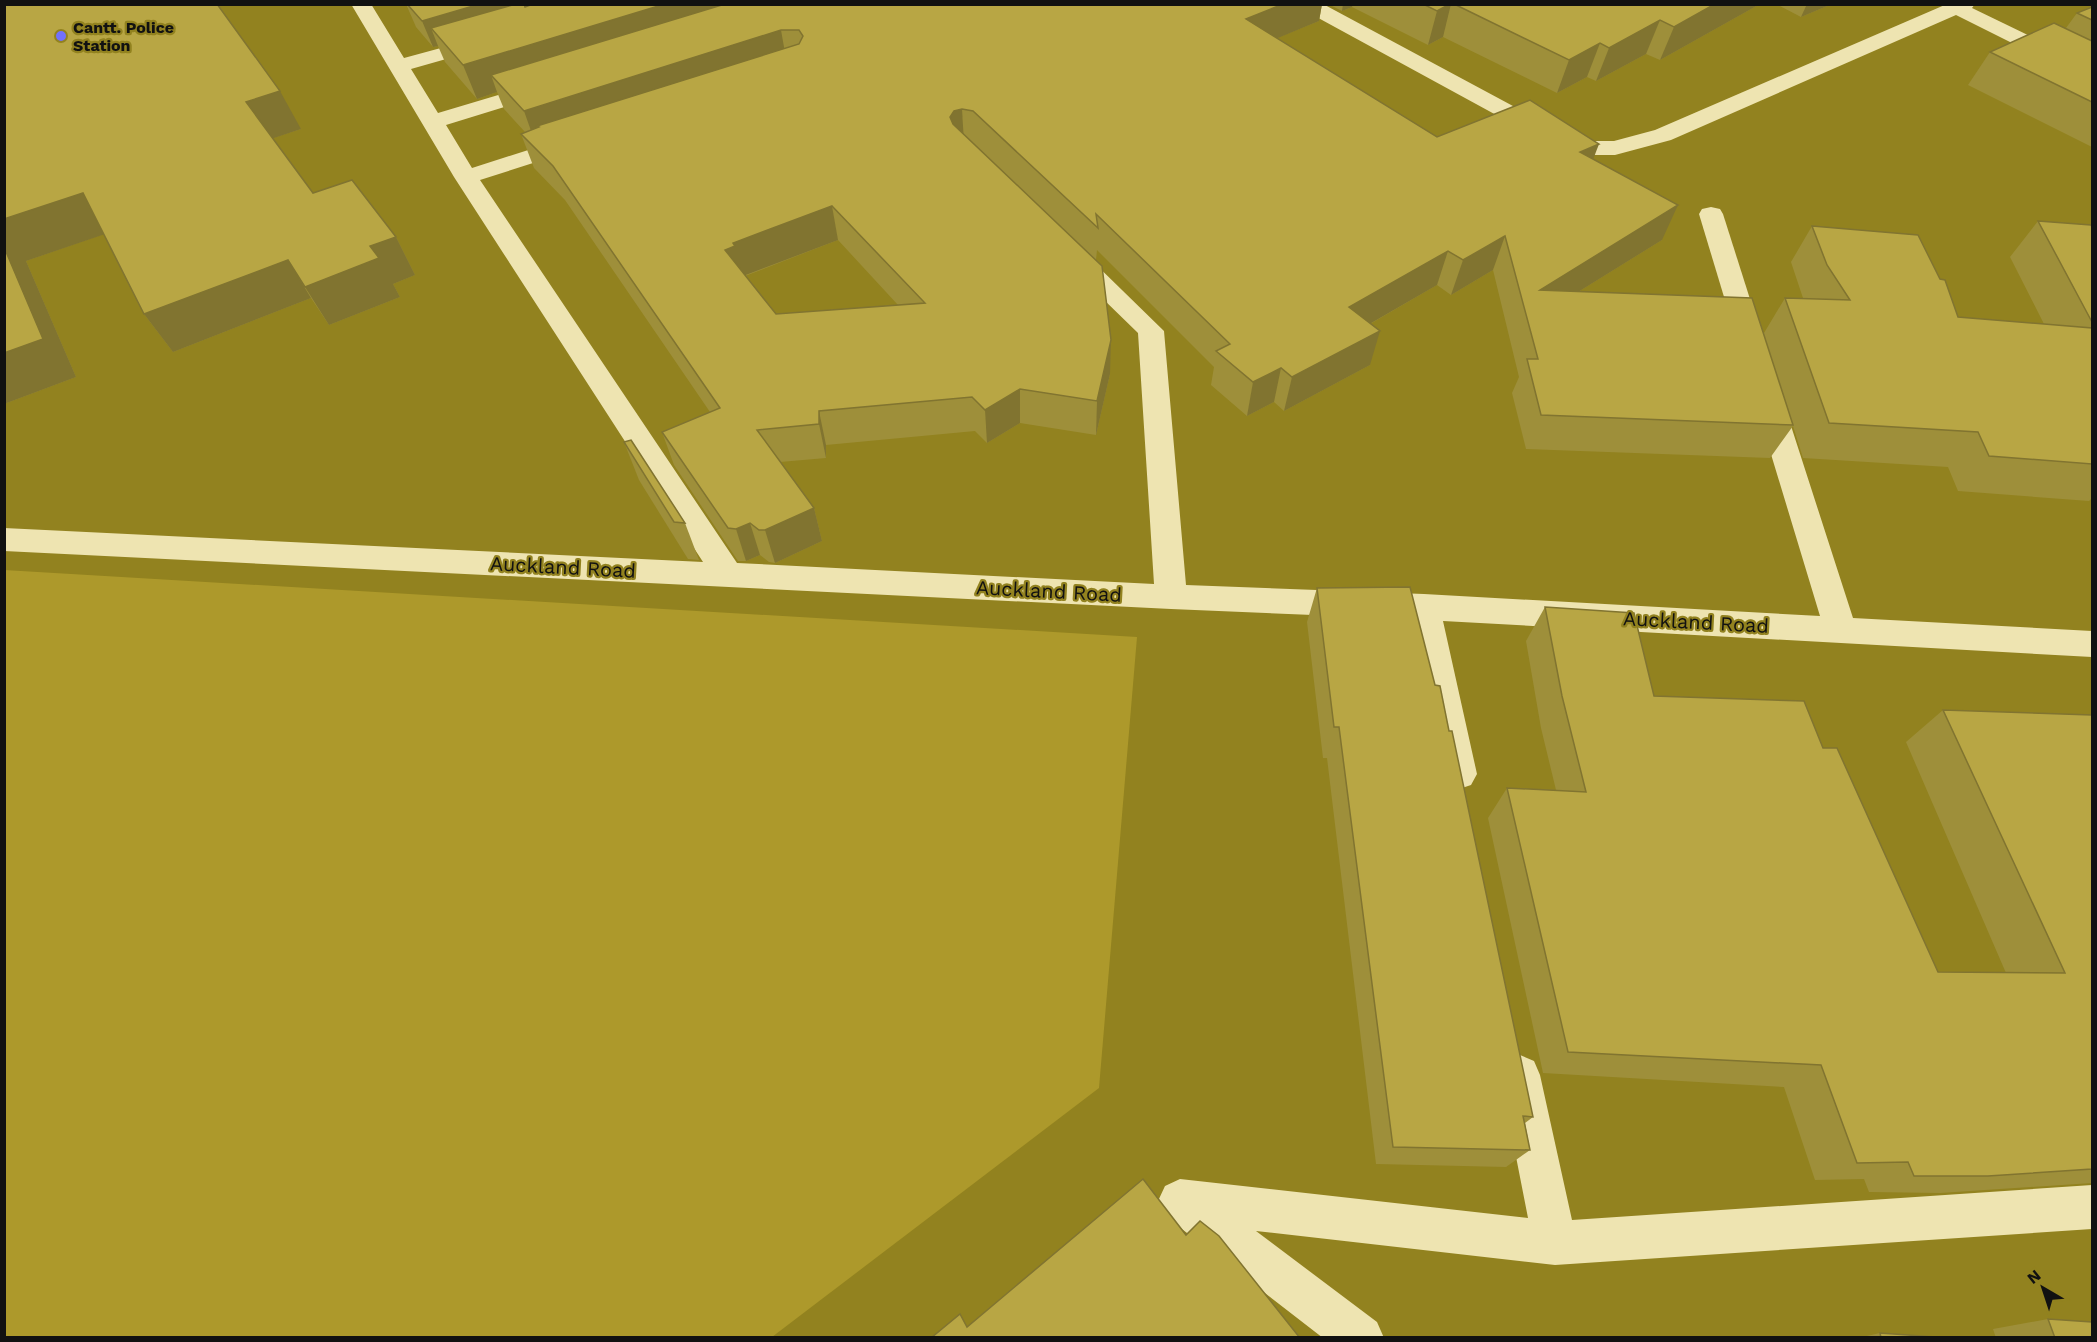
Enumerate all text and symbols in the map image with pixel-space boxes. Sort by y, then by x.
place label: Cantt. Police Station [73,18,174,55]
marker: Cantt. Police Station [54,29,68,43]
street label: Auckland Road [490,551,636,583]
street label: Auckland Road [976,575,1122,607]
street label: Auckland Road [1623,606,1769,638]
north arrow [2013,1258,2073,1318]
text: N [2023,1266,2044,1288]

